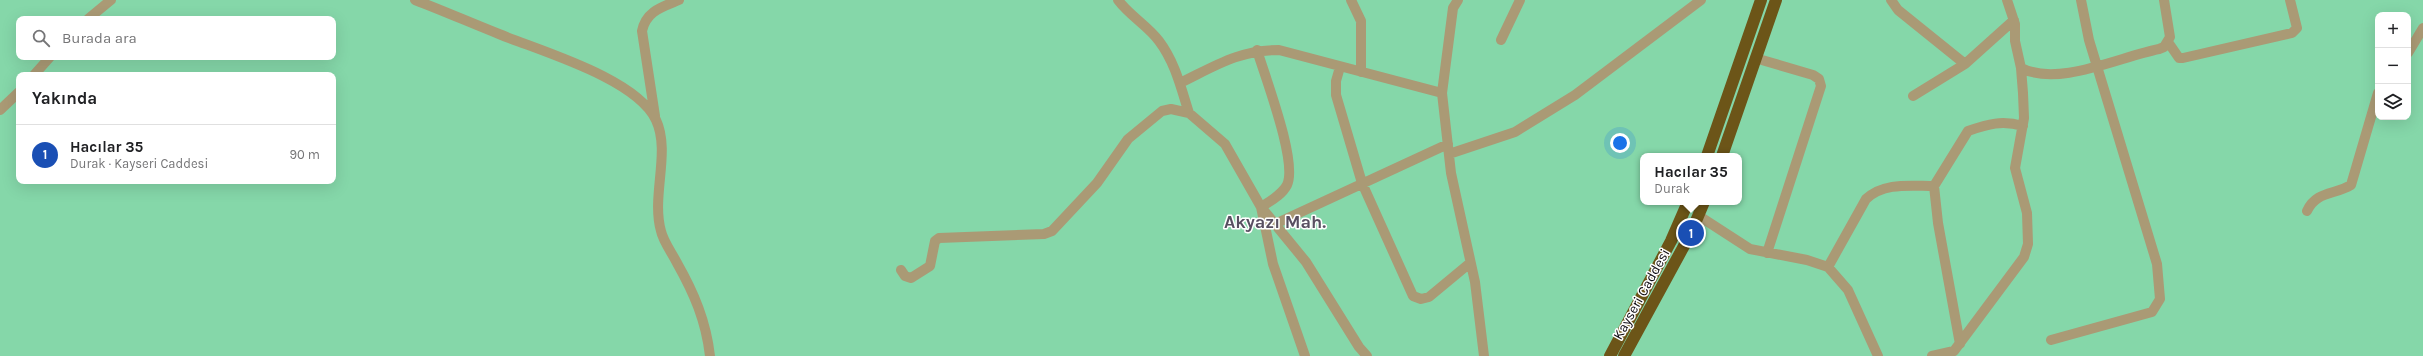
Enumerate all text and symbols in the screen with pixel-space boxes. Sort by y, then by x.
map controls [2375,12,2411,120]
button: + [2375,12,2411,48]
search box [16,16,336,60]
icon: search [30,27,52,49]
text: Burada ara [62,29,137,47]
button: − [2375,48,2411,84]
button: layers [2375,84,2411,120]
text: Yakında [32,88,97,108]
your location [1610,133,1630,153]
text: Hacılar 35 [70,138,143,156]
text: 1 [43,147,47,162]
text: 90 m [289,147,320,162]
popup [1640,153,1742,205]
text: Durak · Kayseri Caddesi [70,156,208,171]
text: Hacılar 35 [1654,163,1728,181]
text: Durak [1654,181,1690,196]
district label: Akyazı Mah. [1224,211,1326,233]
pin: 1 [1678,218,1704,248]
street label: Kayseri Caddesi [1609,246,1673,343]

